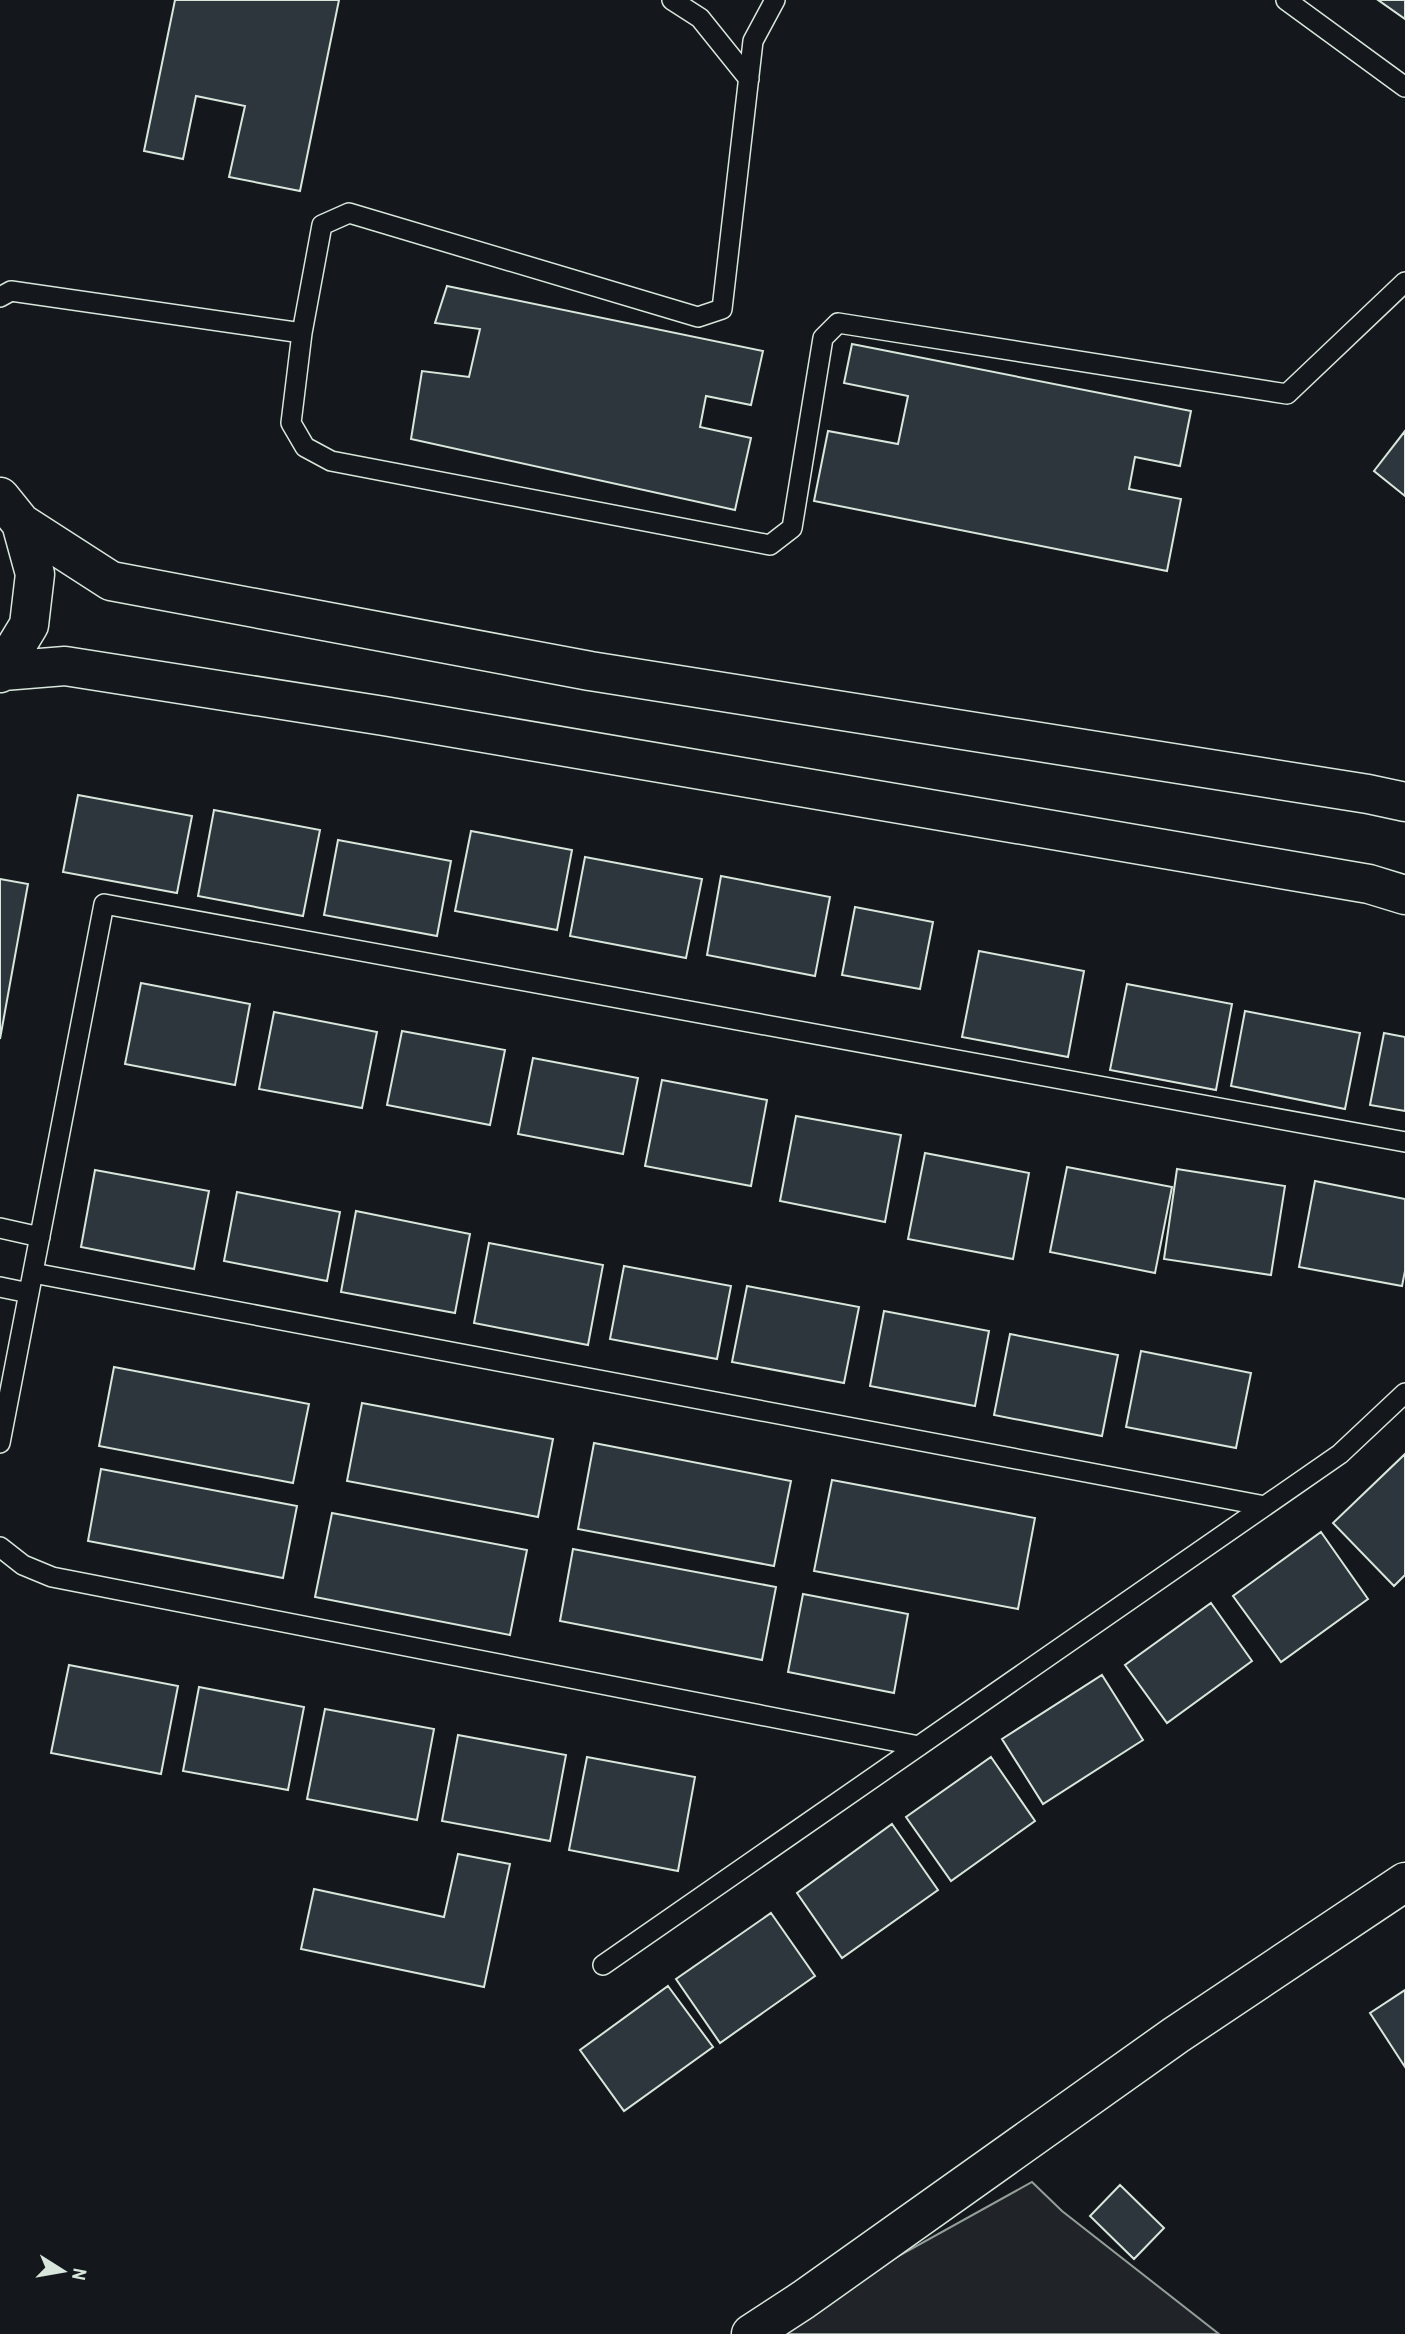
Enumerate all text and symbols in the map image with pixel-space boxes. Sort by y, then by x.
north arrow [28,2236,98,2306]
text: N [66,2266,94,2282]

